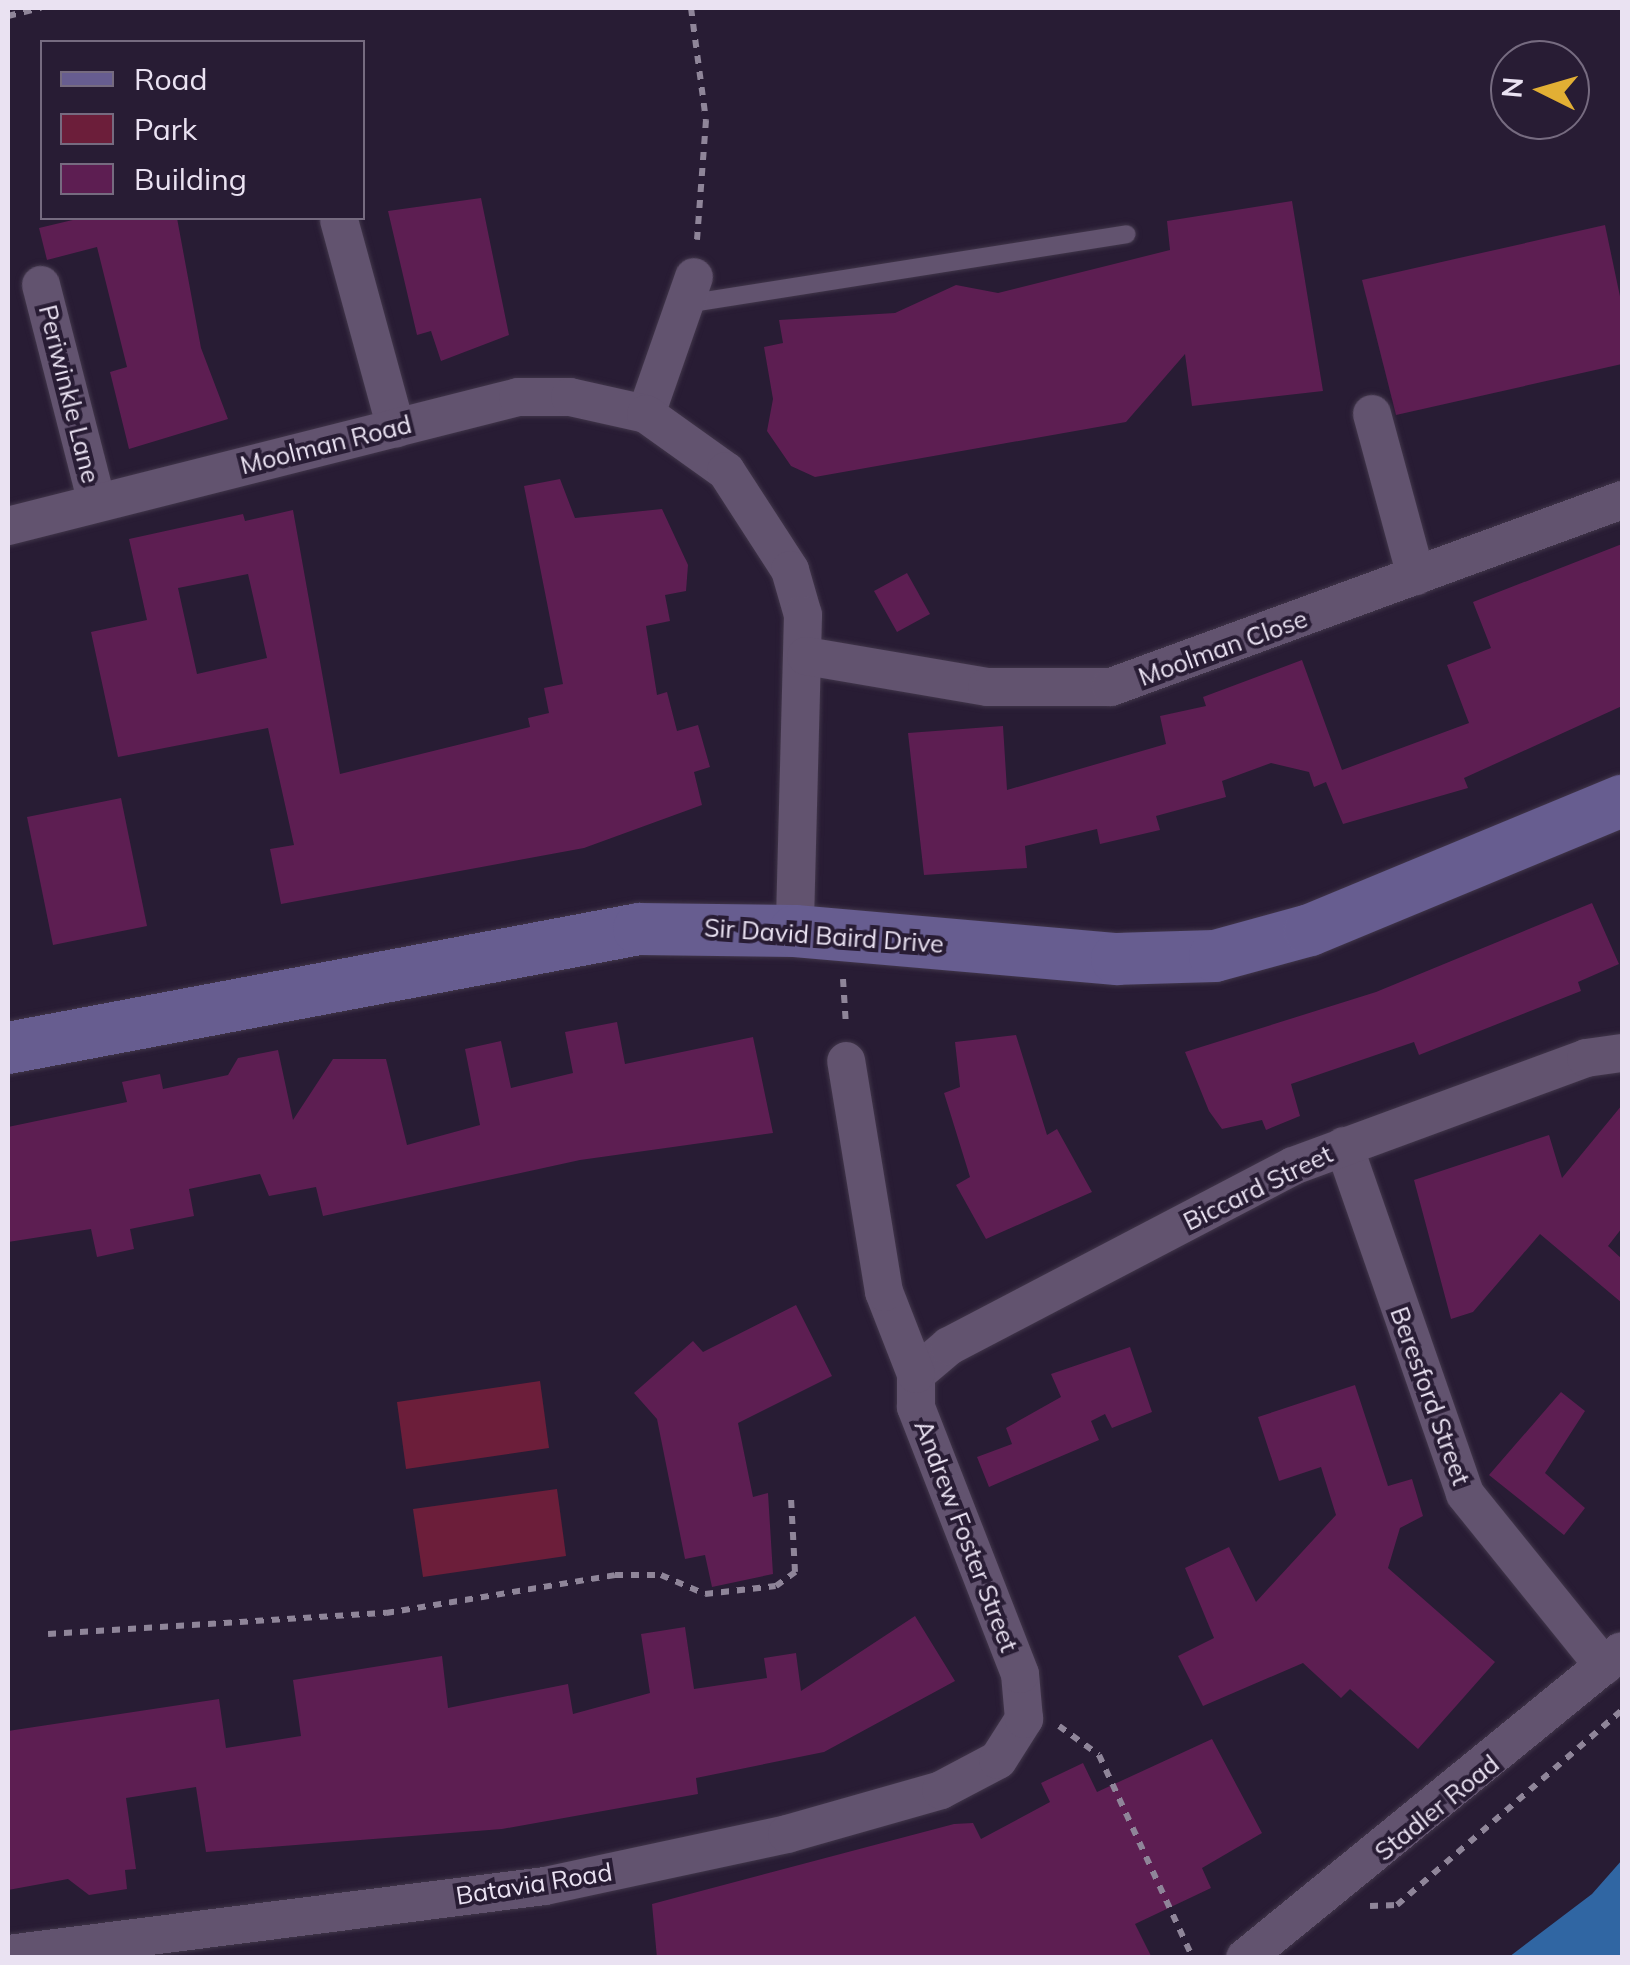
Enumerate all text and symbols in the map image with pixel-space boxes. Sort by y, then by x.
legend [40,40,365,220]
north arrow [1490,40,1590,140]
text: Road [134,60,208,98]
text: N [1493,75,1530,100]
text: Park [134,110,197,148]
text: Building [134,160,247,198]
street label: Periwinkle Lane [32,302,106,486]
street label: Moolman Road [237,409,415,481]
street label: Moolman Close [1135,604,1311,692]
street label: Sir David Baird Drive [703,913,945,959]
street label: Biccard Street [1179,1139,1337,1237]
street label: Beresford Street [1384,1303,1476,1489]
street label: Andrew Foster Street [908,1416,1024,1656]
street label: Stadler Road [1369,1749,1505,1867]
street label: Batavia Road [454,1857,614,1911]

